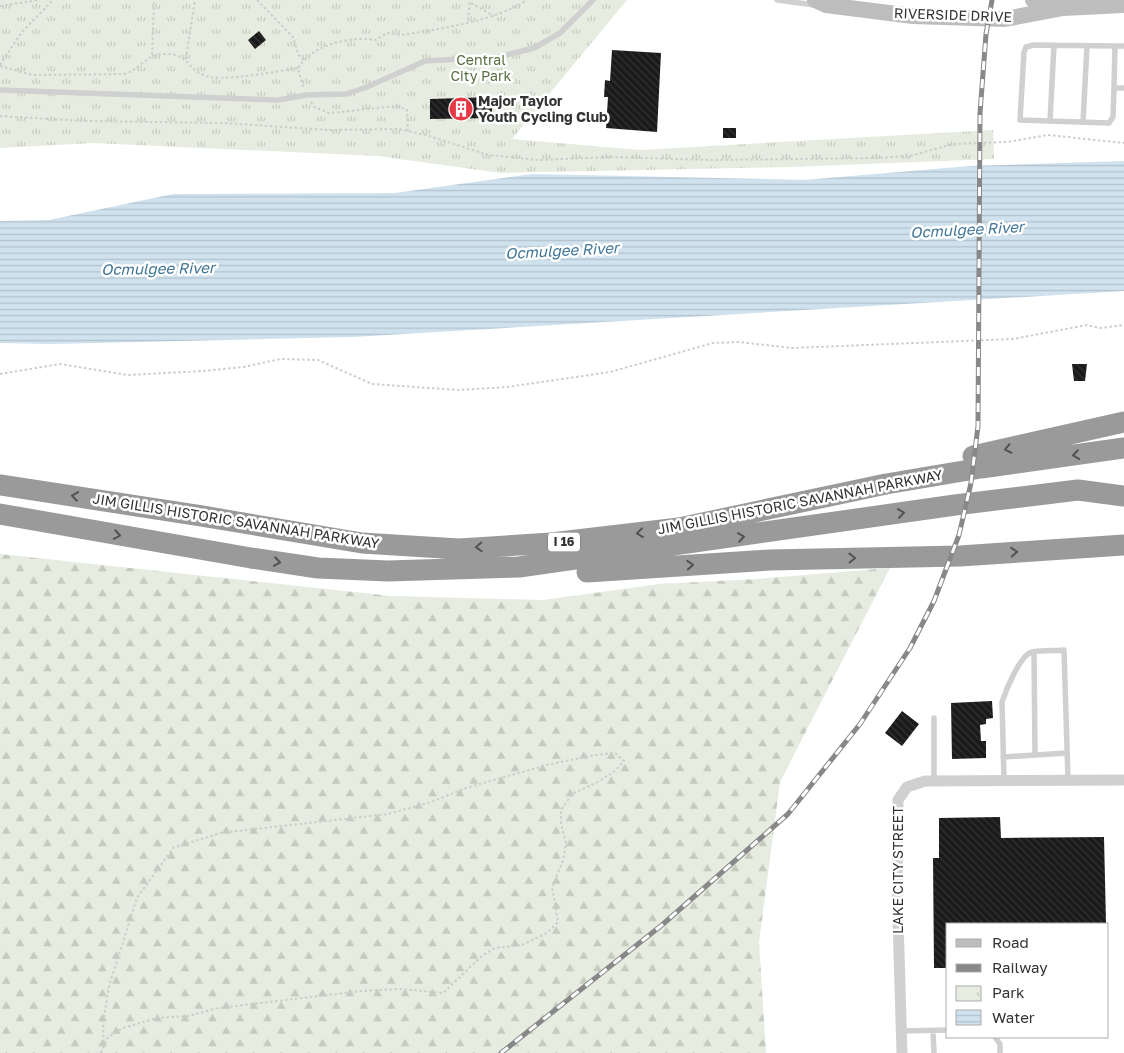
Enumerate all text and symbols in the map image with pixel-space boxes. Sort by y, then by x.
street label: RIVERSIDE DRIVE [894,4,1012,25]
park label: Central City Park [451,51,511,84]
place label: Major Taylor Youth Cycling Club [478,92,608,125]
building icon: Major Taylor Youth Cycling Club [448,96,474,122]
water label: Ocmulgee River [910,217,1026,242]
water label: Ocmulgee River [505,238,621,263]
water label: Ocmulgee River [101,258,217,279]
one-way arrow [1004,443,1013,454]
one-way arrow [1071,449,1080,459]
street label: JIM GILLIS HISTORIC SAVANNAH PARKWAY [656,466,944,538]
street label: JIM GILLIS HISTORIC SAVANNAH PARKWAY [92,489,381,552]
one-way arrow [71,491,79,502]
one-way arrow [898,508,906,519]
one-way arrow [636,527,644,538]
one-way arrow [113,529,121,539]
road number: I 16 [548,532,580,552]
one-way arrow [737,532,745,543]
one-way arrow [474,542,482,553]
one-way arrow [1011,547,1019,558]
one-way arrow [848,553,856,563]
one-way arrow [273,556,281,567]
one-way arrow [686,560,694,571]
street label: LAKE CITY STREET [889,806,906,934]
legend [946,923,1109,1038]
text: Road [992,933,1029,951]
text: Railway [992,958,1048,976]
text: Park [992,983,1025,1001]
text: Water [992,1008,1035,1026]

